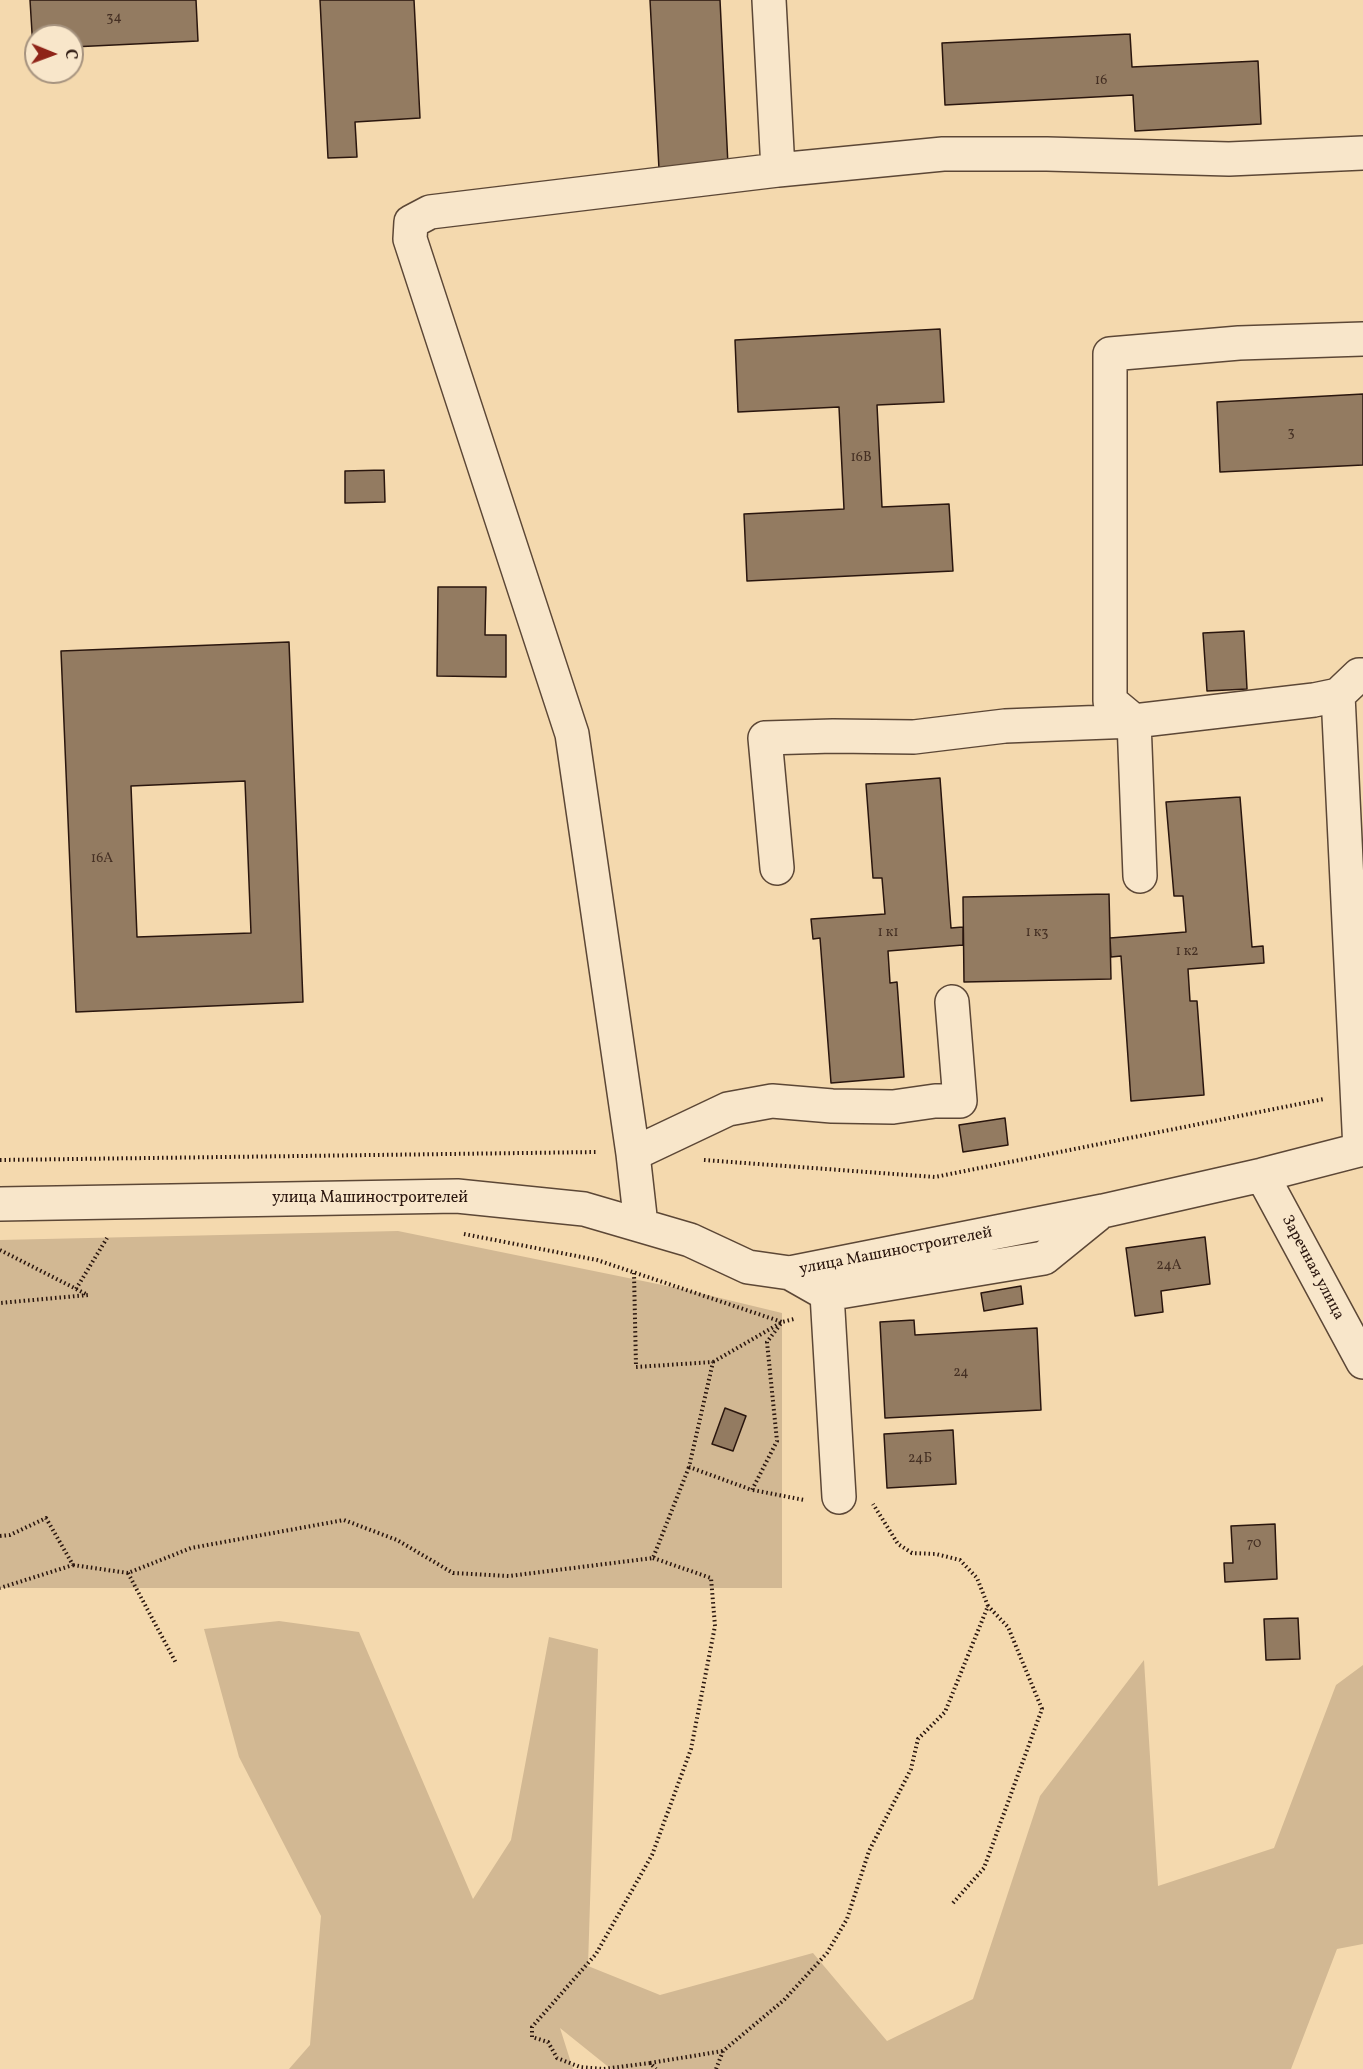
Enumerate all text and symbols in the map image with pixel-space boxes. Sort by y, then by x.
house number: 34 [106,10,122,26]
north arrow [24,24,84,84]
text: С [59,49,81,60]
house number: 16 [1095,73,1107,89]
house number: 3 [1287,425,1295,441]
house number: 16В [850,450,872,466]
house number: 16А [91,851,113,867]
house number: 1 к1 [877,925,899,941]
house number: 1 к3 [1026,925,1048,941]
house number: 1 к2 [1175,944,1199,960]
street label: улица Машиностроителей [272,1189,468,1209]
street label: Заречная улица [1276,1212,1348,1324]
street label: улица Машиностроителей [798,1224,994,1280]
house number: 24А [1156,1258,1182,1274]
house number: 24 [953,1365,969,1381]
house number: 24Б [908,1451,932,1467]
house number: 70 [1247,1536,1261,1552]

